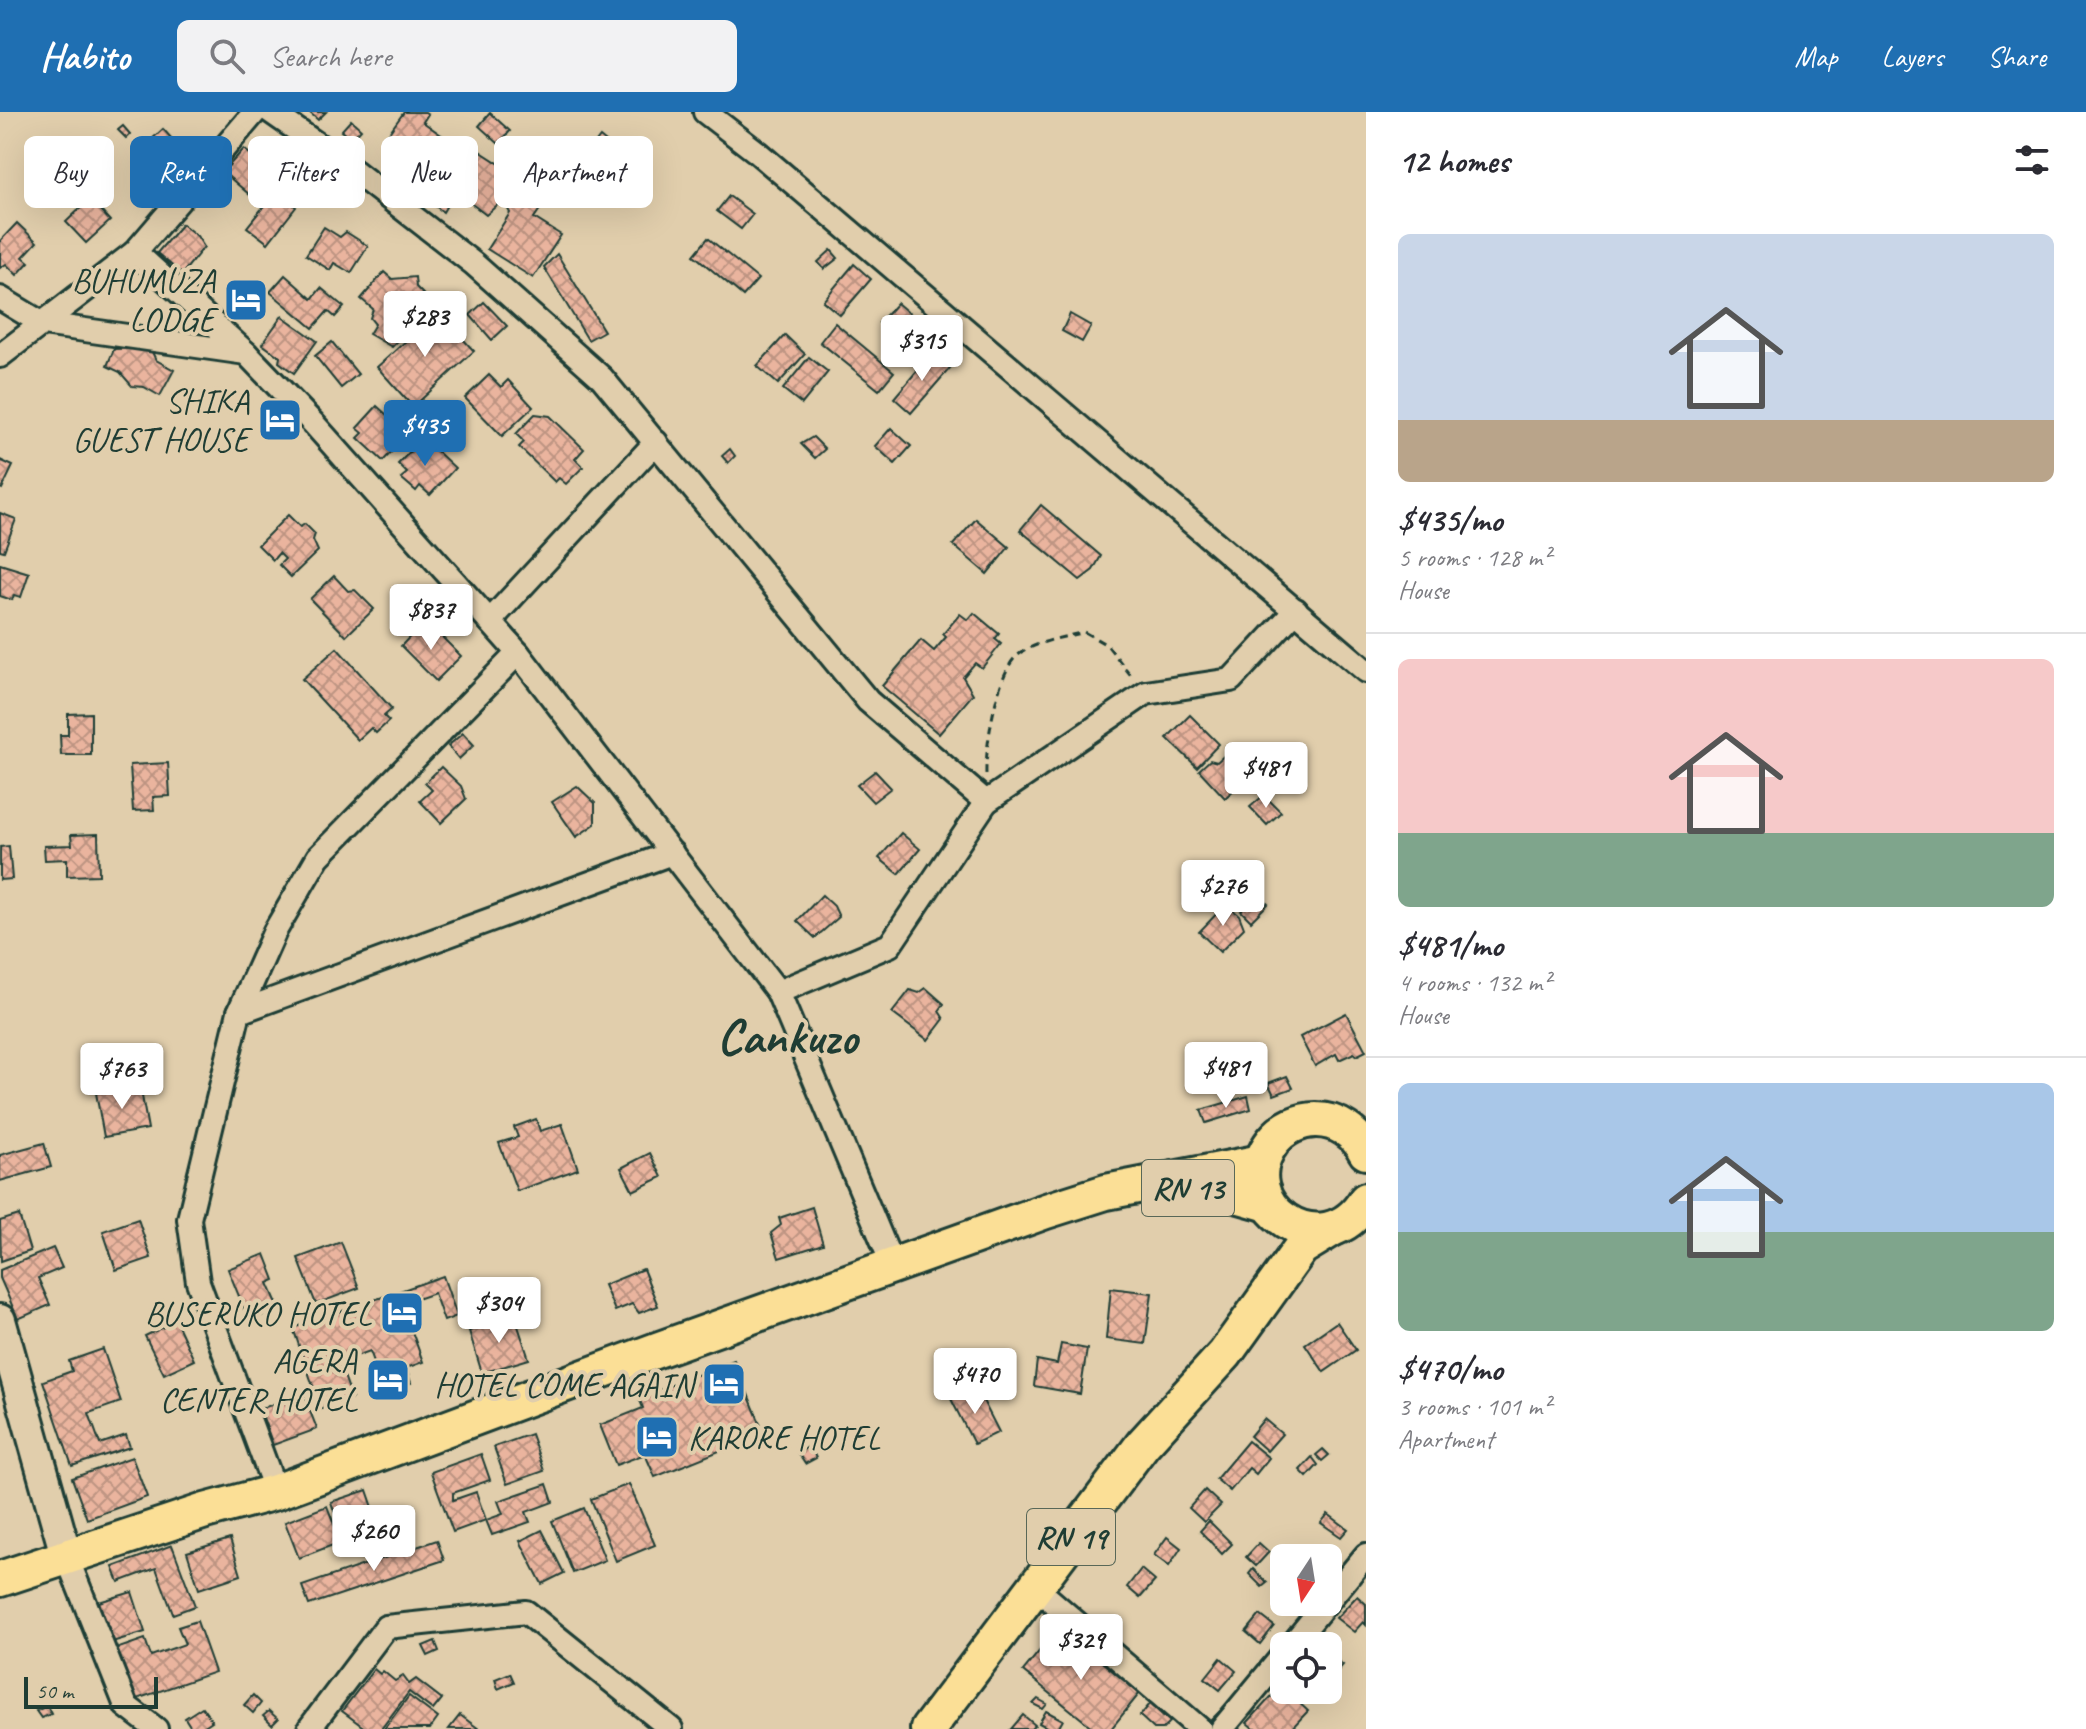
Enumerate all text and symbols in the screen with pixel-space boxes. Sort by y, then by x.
search box [177,20,737,92]
text: Habito [40,33,129,80]
icon: search [205,34,249,78]
text: Search here [269,37,392,75]
text: Map [1795,39,1838,74]
text: Layers [1882,39,1943,74]
text: Share [1987,39,2046,74]
chip: Buy [24,136,114,208]
chip: Rent [130,136,232,208]
chip: Filters [248,136,365,208]
chip: New [381,136,478,208]
chip: Apartment [494,136,653,208]
icon: filters [2010,138,2054,182]
text: 12 homes [1398,139,1509,182]
place label: BUHUMUZA LODGE [72,259,219,341]
hotel icon: BUHUMUZA LODGE [222,276,270,324]
icon: home [1654,286,1798,430]
pin: $283 [378,291,472,359]
text: $283 [402,300,448,333]
pin: $315 [875,315,969,383]
text: $315 [899,324,945,357]
place label: SHIKA GUEST HOUSE [73,379,253,461]
hotel icon: SHIKA GUEST HOUSE [256,396,304,444]
pin: $435 [378,400,472,468]
text: $435 [402,409,448,442]
text: $435/mo [1398,498,1502,541]
text: 5 rooms · 128 m² [1398,541,1550,574]
text: House [1398,574,1449,607]
pin: $837 [384,584,478,652]
text: $837 [408,593,454,626]
icon: home [1654,711,1798,855]
pin: $481 [1219,742,1313,810]
text: $481 [1243,751,1289,784]
pin: $276 [1176,860,1270,928]
text: $276 [1199,869,1247,902]
text: $481/mo [1398,923,1503,966]
text: 4 rooms · 132 m² [1398,966,1550,999]
text: House [1398,999,1449,1032]
district label: Cankuzo [717,1005,860,1068]
pin: $481 [1179,1042,1273,1110]
pin: $763 [75,1043,169,1111]
text: $481 [1203,1051,1249,1084]
text: $763 [98,1052,146,1085]
icon: home [1654,1135,1798,1279]
road number: RN 13 [1142,1160,1234,1216]
pin: $304 [452,1277,546,1345]
text: $304 [476,1286,522,1319]
hotel icon: BUSERUKO HOTEL [378,1289,426,1337]
place label: BUSERUKO HOTEL [145,1292,373,1335]
place label: AGERA CENTER HOTEL [160,1339,359,1421]
text: $470/mo [1398,1347,1503,1390]
pin: $470 [928,1348,1022,1416]
hotel icon: AGERA CENTER HOTEL [364,1356,412,1404]
text: $470 [952,1357,998,1390]
hotel icon: HOTEL COME AGAIN [700,1360,748,1408]
place label: HOTEL COME AGAIN [434,1363,699,1406]
text: 3 rooms · 101 m² [1398,1390,1550,1423]
hotel icon: KARORE HOTEL [633,1413,681,1461]
place label: KARORE HOTEL [688,1416,881,1459]
text: Apartment [1398,1423,1494,1456]
pin: $260 [327,1505,421,1573]
road number: RN 19 [1027,1509,1115,1565]
text: $260 [350,1514,398,1547]
north arrow [1270,1544,1342,1616]
map controls [1270,1544,1342,1704]
pin: $329 [1034,1614,1128,1682]
text: $329 [1058,1623,1104,1656]
button: locate [1270,1632,1342,1704]
scale bar [24,1673,158,1709]
text: 50 m [36,1677,73,1705]

